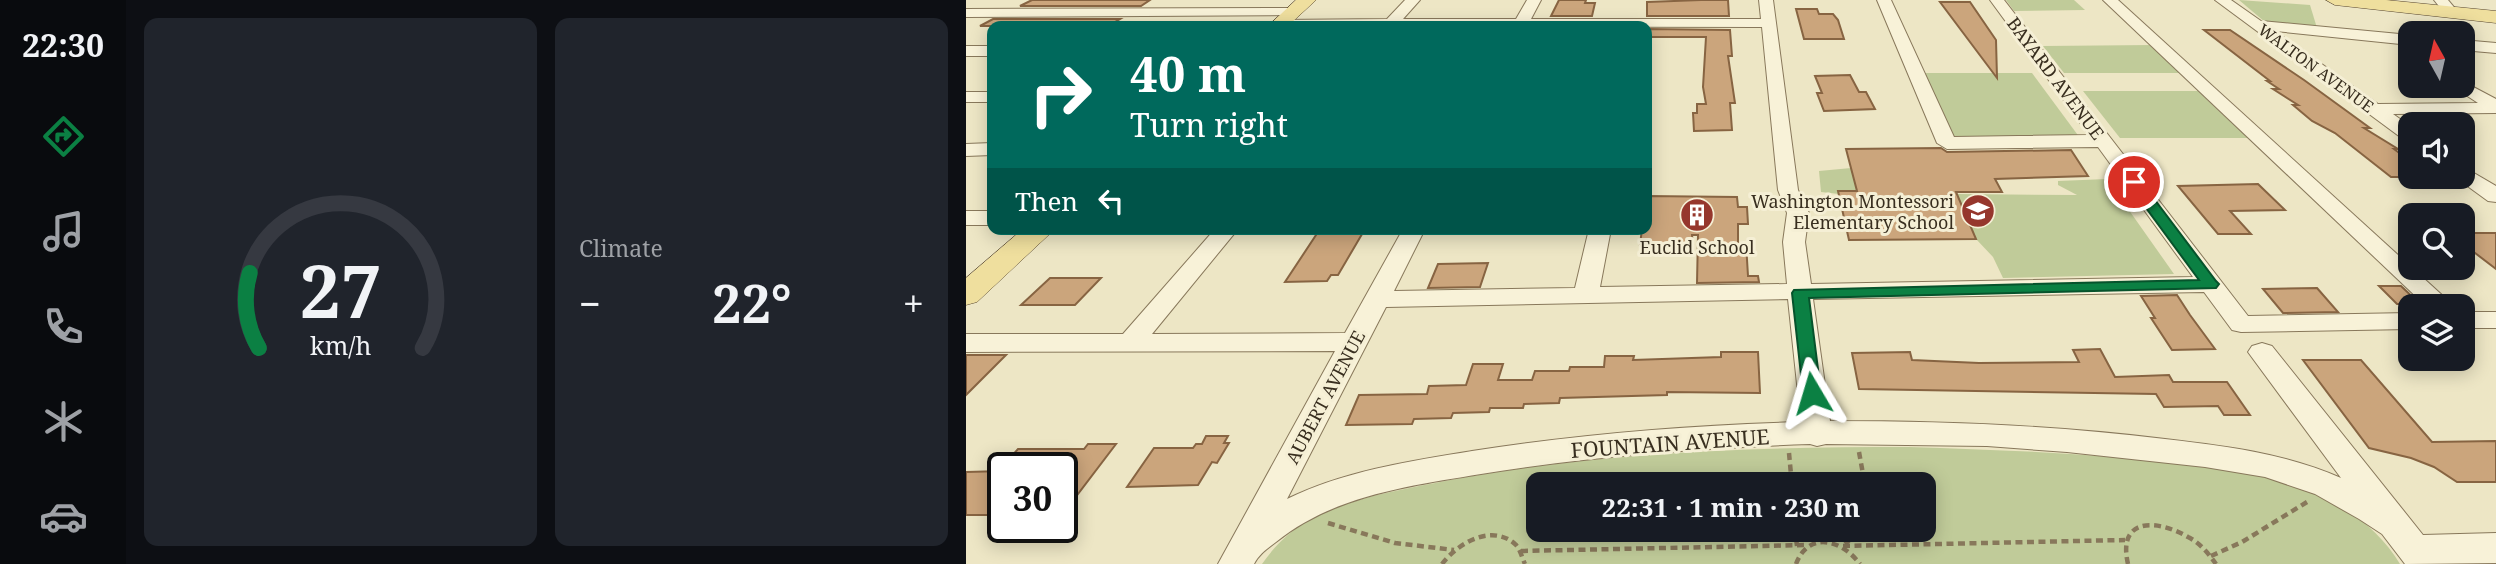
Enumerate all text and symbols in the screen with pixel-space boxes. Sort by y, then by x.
street label: BAYARD AVENUE [2002,12,2110,144]
street label: WALTON AVENUE [2254,19,2378,117]
north arrow [2398,21,2474,98]
map controls [2398,21,2475,371]
text: 22:30 [22,23,104,66]
text: 40 m [1130,40,1246,106]
icon: right [1015,49,1106,140]
text: Turn right [1130,103,1288,146]
icon: directions [39,112,88,161]
button: sound [2398,112,2475,189]
pin [2104,152,2164,212]
icon: arrive [2115,163,2153,201]
icon: left [1092,182,1130,220]
text: Then [1015,183,1078,219]
place label: Washington Montessori Elementary School [1751,189,1954,234]
school or university icon: Washington Montessori Elementary School [1959,192,1997,230]
building icon: Euclid School [1678,196,1716,234]
button: search [2398,203,2475,280]
icon: music [39,207,88,256]
text: Climate [579,232,663,264]
place label: Euclid School [1639,235,1755,259]
text: 27 [299,240,382,339]
text: 22° [712,267,792,338]
text: − [579,277,601,329]
text: + [903,277,924,329]
button: layers [2398,294,2475,371]
icon: phone [39,302,88,351]
street label: AUBERT AVENUE [1280,326,1370,468]
text: km/h [310,328,371,362]
position arrow [1775,356,1849,430]
icon: climate [39,397,88,446]
street label: FOUNTAIN AVENUE [1570,422,1770,464]
speed limit sign: 30 [987,452,1078,543]
text: 22:31 · 1 min · 230 m [1601,489,1861,525]
icon: car [39,492,88,541]

